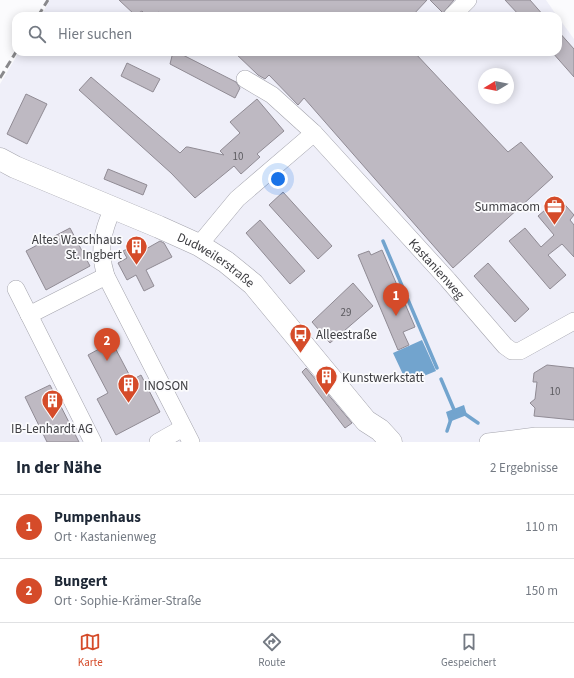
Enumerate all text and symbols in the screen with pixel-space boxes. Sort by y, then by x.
search box [12,12,562,56]
icon: search [26,23,48,45]
text: Hier suchen [58,24,132,45]
north arrow [478,68,514,104]
house number: 10 [233,149,243,164]
your location [268,169,288,189]
office icon: Summacom [542,193,568,226]
place label: Summacom [474,198,540,216]
street label: Dudweilerstraße [174,228,258,292]
place label: Altes Waschhaus St. Ingbert [32,231,123,264]
building icon: Altes Waschhaus St. Ingbert [124,233,150,266]
street label: Kastanienweg [404,235,469,304]
pin: 1 [383,283,409,316]
house number: 29 [341,305,351,320]
bus stop icon: Alleestraße [288,321,314,354]
place label: Alleestraße [316,326,377,344]
pin: 2 [94,328,120,361]
building icon: Kunstwerkstatt [314,364,340,397]
place label: Kunstwerkstatt [342,369,425,387]
building icon: INOSON [115,372,141,405]
place label: INOSON [144,377,188,395]
house number: 10 [550,384,560,399]
building icon: IB-Lenhardt AG [39,387,65,420]
place label: IB-Lenhardt AG [11,420,93,438]
text: In der Nähe [16,456,102,480]
text: 2 Ergebnisse [490,459,558,477]
text: Pumpenhaus [54,507,141,528]
text: 1 [26,518,32,536]
text: 110 m [525,518,558,536]
text: Ort · Kastanienweg [54,528,156,546]
text: Bungert [54,571,107,592]
text: 2 [26,582,32,600]
text: 150 m [525,582,558,600]
text: Ort · Sophie-Krämer-Straße [54,592,201,610]
tab: Karte [78,631,103,670]
tab: Route [258,631,285,670]
tab: Gespeichert [441,631,496,670]

